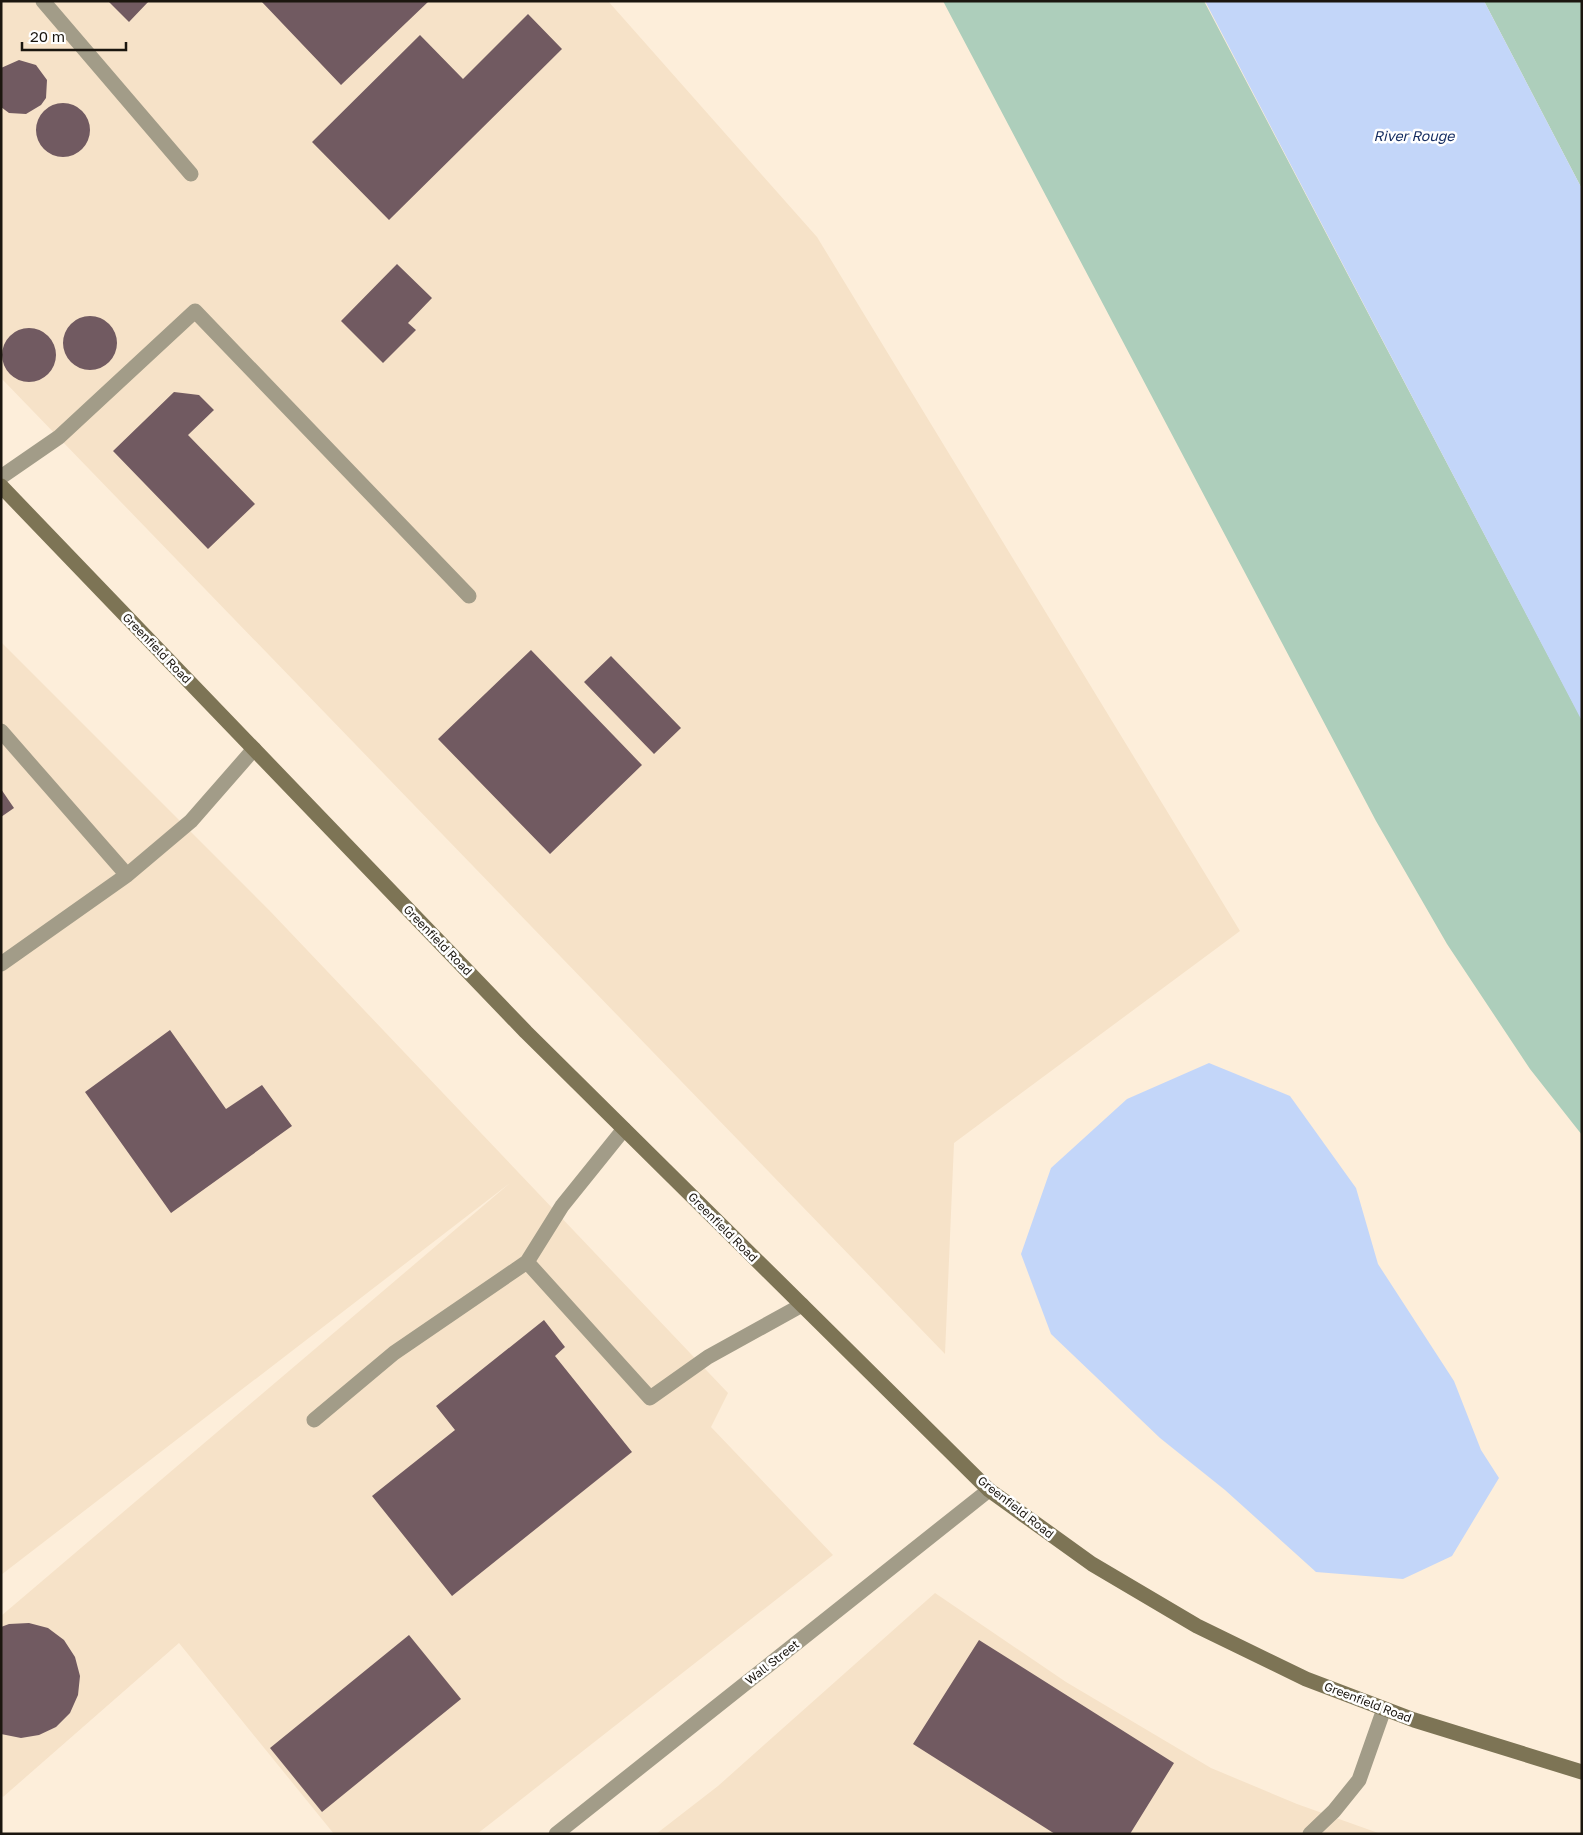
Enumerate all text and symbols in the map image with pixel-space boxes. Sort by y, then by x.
scale bar [22,20,126,52]
text: 20 m [30,27,65,45]
water label: River Rouge [1374,127,1455,144]
street label: Greenfield Road [120,610,194,686]
street label: Greenfield Road [401,902,475,978]
street label: Greenfield Road [685,1189,761,1265]
street label: Greenfield Road [975,1473,1057,1541]
street label: Wall Street [742,1636,802,1688]
street label: Greenfield Road [1322,1678,1414,1726]

